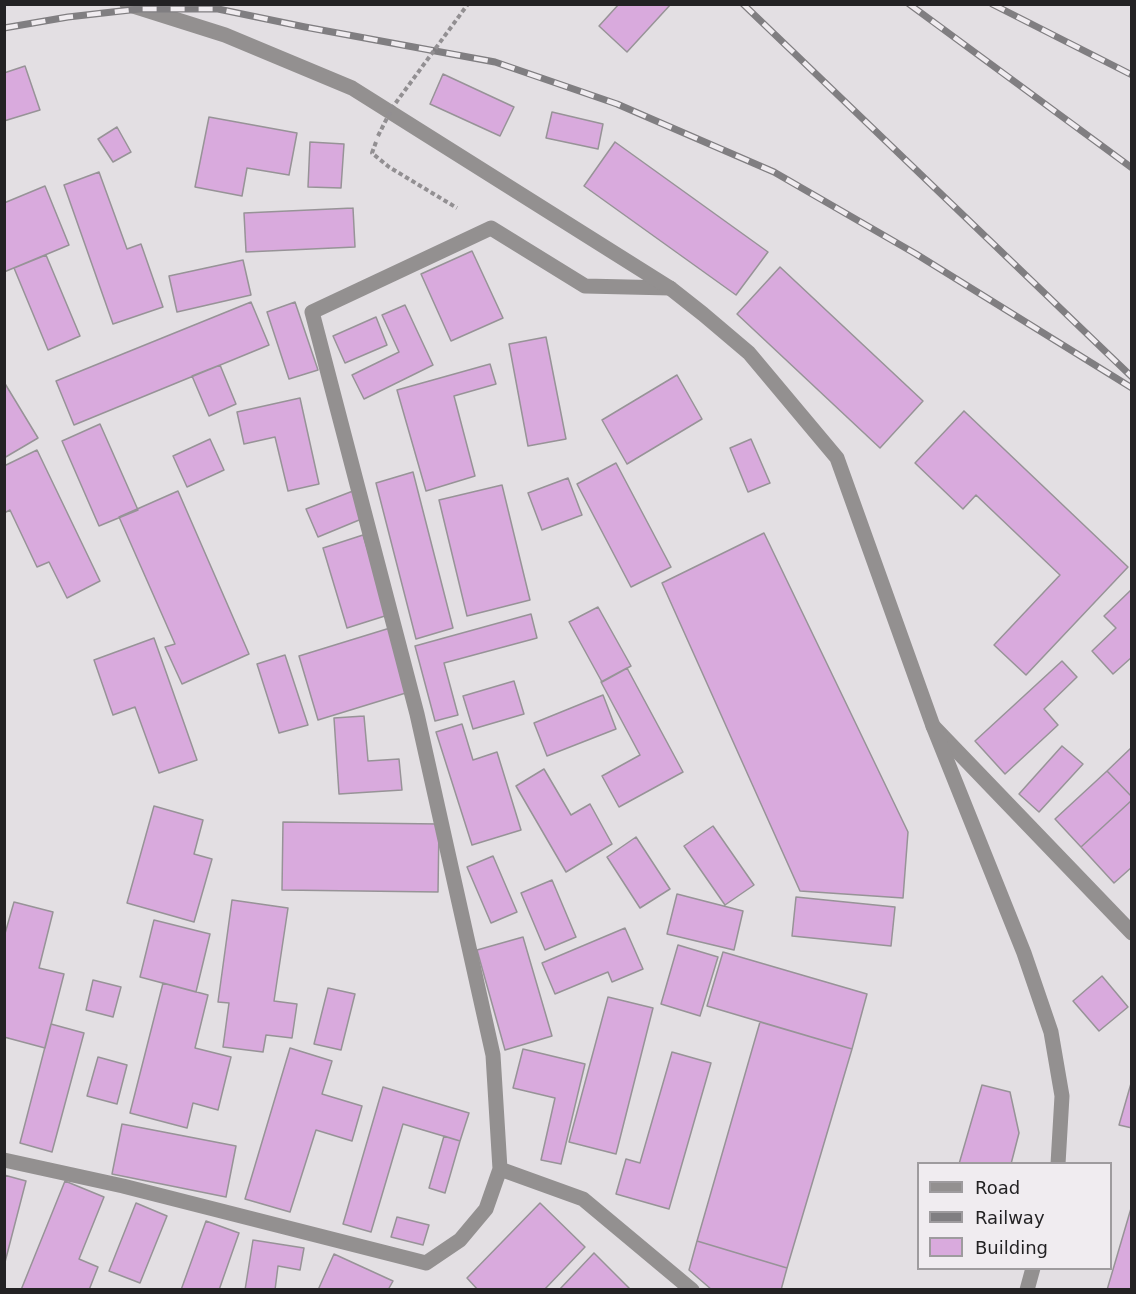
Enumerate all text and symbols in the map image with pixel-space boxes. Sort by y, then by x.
legend [917,1162,1112,1270]
text: Road [975,1177,1020,1198]
text: Railway [975,1207,1045,1228]
text: Building [975,1237,1048,1258]

